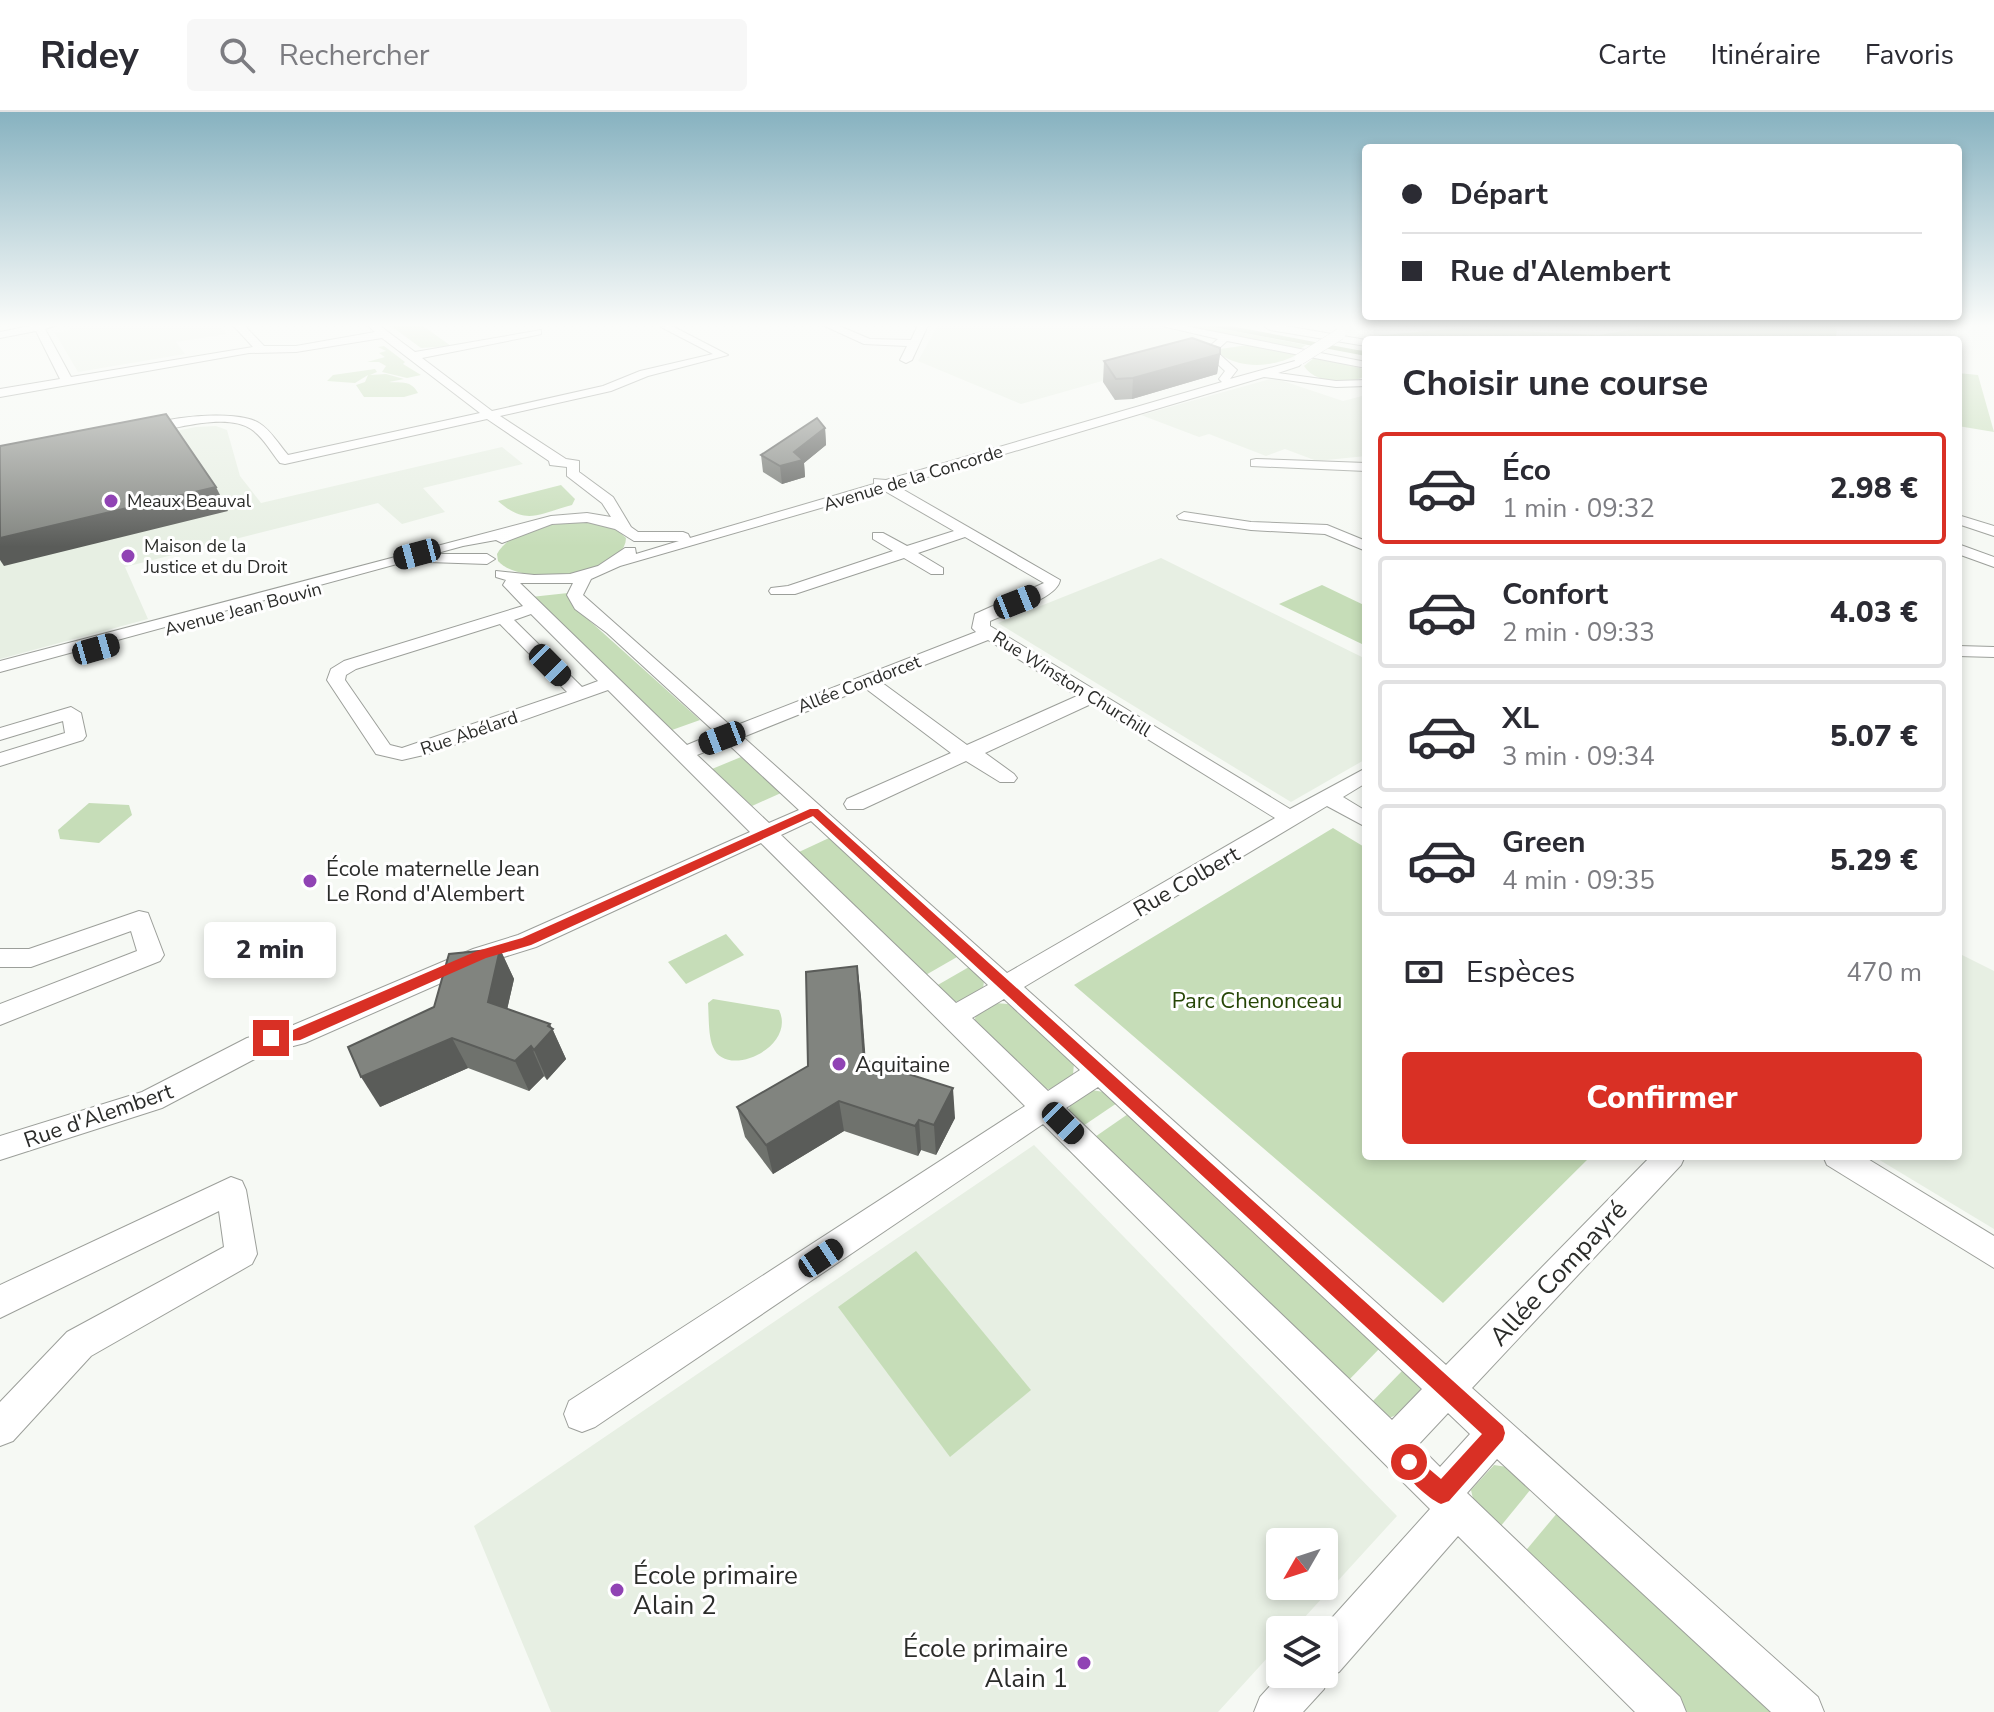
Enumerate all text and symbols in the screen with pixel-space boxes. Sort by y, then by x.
search box [187,19,747,91]
text: Ridey [40,30,139,81]
icon: search [215,33,259,77]
text: Rechercher [279,35,430,76]
text: Carte [1598,36,1667,74]
text: Itinéraire [1711,36,1821,74]
text: Favoris [1865,36,1954,74]
text: Départ [1450,174,1548,215]
text: Rue d'Alembert [1450,251,1670,292]
text: Choisir une course [1402,359,1708,408]
street label: Avenue de la Concorde [820,439,1006,517]
text: Éco [1502,450,1551,491]
icon: car [1406,452,1478,524]
text: 2.98 € [1830,468,1918,509]
place label: Meaux Beauval [127,489,252,513]
text: 1 min · 09:32 [1502,491,1655,526]
marker: Meaux Beauval [102,492,120,510]
place label: Maison de la Justice et du Droit [143,534,288,579]
car [391,536,443,572]
marker: Maison de la Justice et du Droit [119,547,137,565]
text: Confort [1502,574,1608,615]
street label: Avenue Jean Bouvin [162,576,324,642]
icon: car [1406,576,1478,648]
car [990,582,1044,622]
text: 4.03 € [1830,592,1918,633]
text: 2 min · 09:33 [1502,615,1655,650]
street label: Rue Winston Churchill [988,626,1156,743]
car [70,631,122,667]
car [525,640,575,690]
street label: Allée Condorcet [794,649,925,719]
text: XL [1502,698,1539,739]
icon: car [1406,700,1478,772]
street label: Rue Abélard [417,705,521,761]
text: 5.07 € [1830,716,1918,757]
car [695,718,749,758]
text: 3 min · 09:34 [1502,739,1655,774]
text: Green [1502,822,1586,863]
icon: car [1406,824,1478,896]
street label: Rue Colbert [1128,839,1245,924]
text: 5.29 € [1830,840,1918,881]
place label: École maternelle Jean Le Rond d'Alembert [326,854,540,909]
text: 4 min · 09:35 [1502,863,1655,898]
marker: École maternelle Jean Le Rond d'Alembert [301,872,319,890]
callout: 2 min [205,922,337,978]
text: 2 min [236,932,304,967]
icon: cash [1402,950,1446,994]
text: Espèces [1466,952,1575,993]
text: 470 m [1846,955,1922,990]
park label: Parc Chenonceau [1172,986,1342,1016]
route end [253,1020,289,1056]
place label: Aquitaine [855,1050,950,1080]
button: Confirmer [1402,1052,1922,1144]
marker: Aquitaine [830,1055,848,1073]
street label: Rue d'Alembert [20,1076,177,1155]
car [1038,1098,1088,1148]
street label: Allée Compayré [1482,1193,1635,1354]
car [794,1235,848,1281]
route start [1391,1444,1427,1480]
north arrow [1266,1528,1338,1600]
map controls [1266,1528,1338,1688]
place label: École primaire Alain 2 [633,1558,798,1623]
marker: École primaire Alain 2 [608,1581,626,1599]
button: layers [1266,1616,1338,1688]
place label: École primaire Alain 1 [903,1631,1068,1696]
marker: École primaire Alain 1 [1075,1654,1093,1672]

